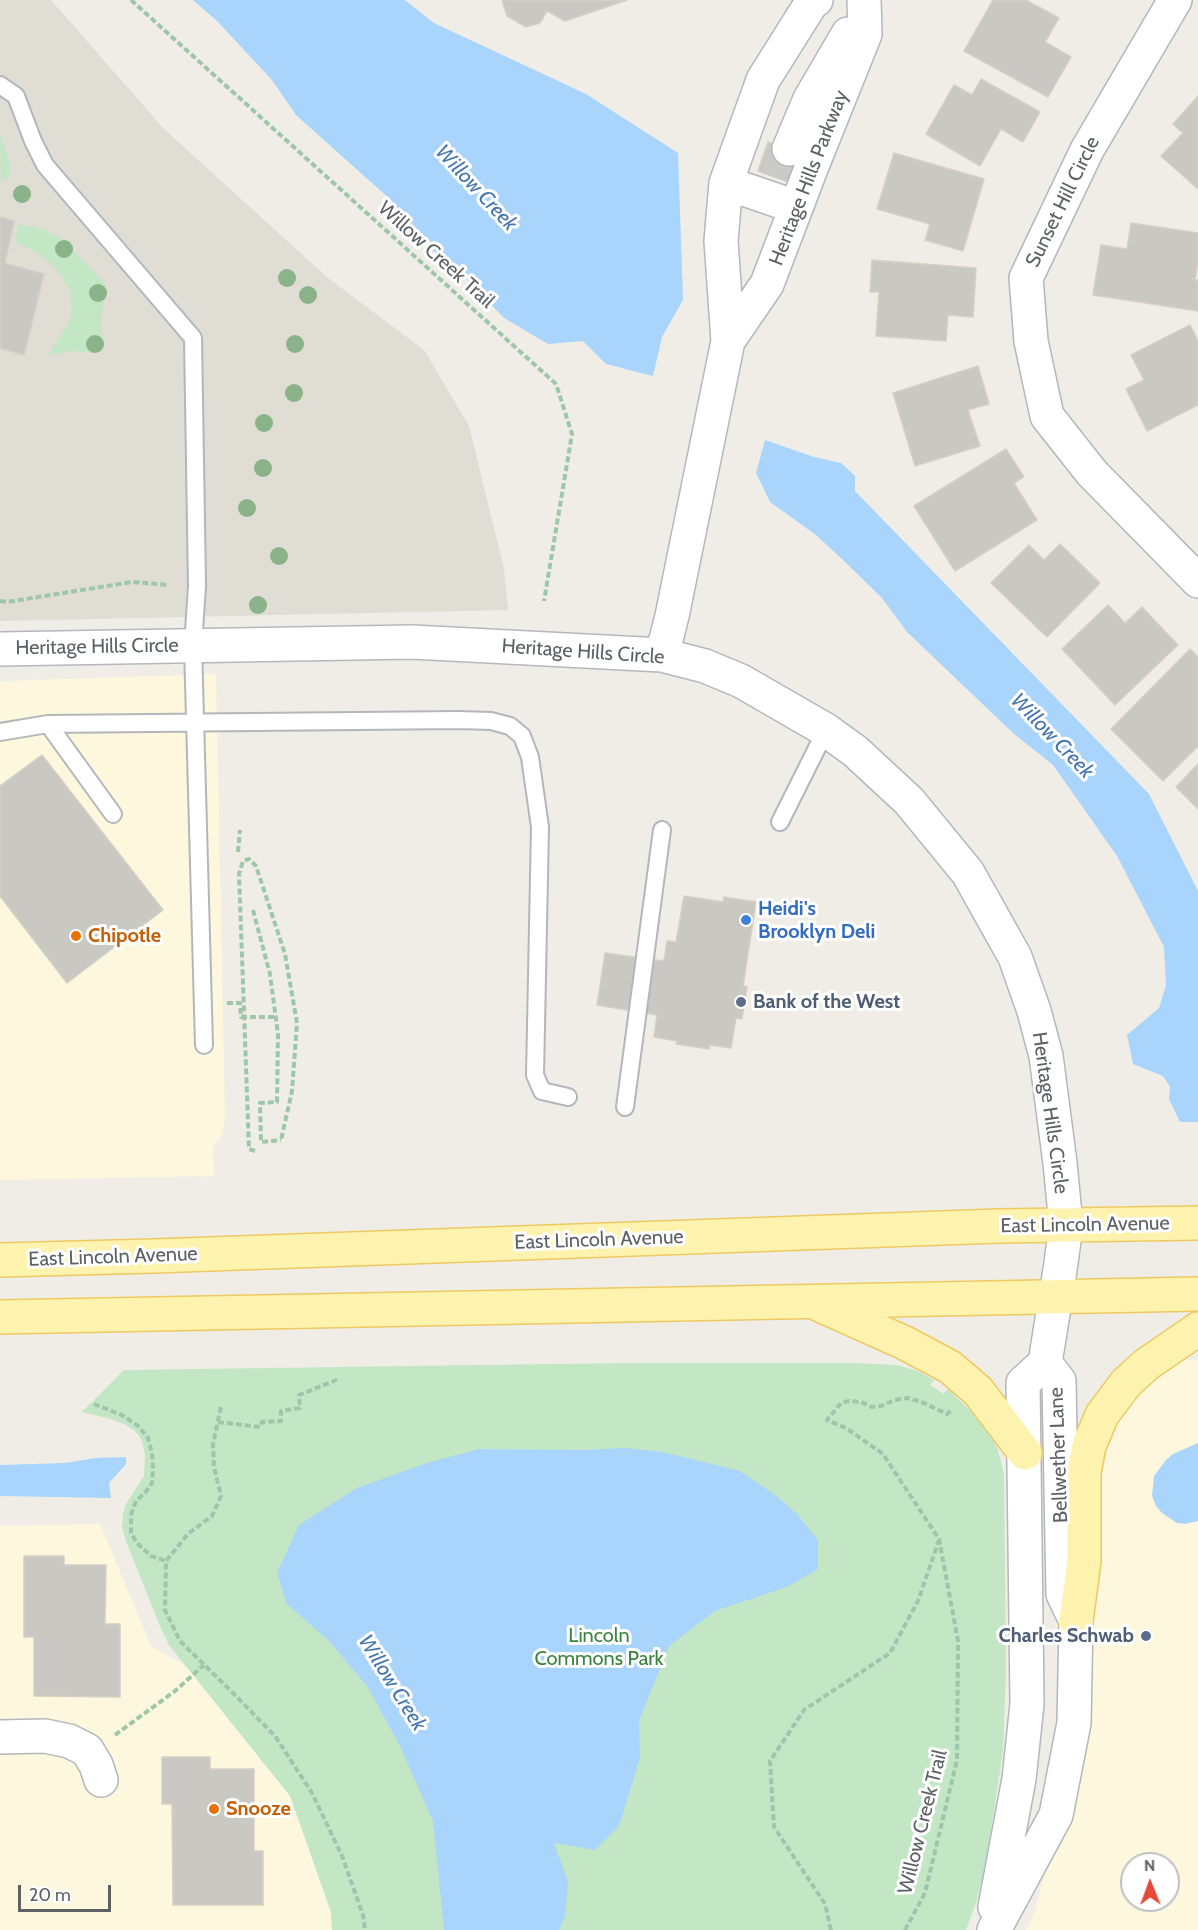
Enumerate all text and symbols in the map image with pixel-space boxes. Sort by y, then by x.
street label: Heritage Hills Parkway [764,87,854,269]
street label: Sunset Hill Circle [1021,133,1105,271]
water label: Willow Creek [430,140,522,236]
street label: Willow Creek Trail [373,197,499,313]
street label: Heritage Hills Circle [15,634,179,660]
street label: Heritage Hills Circle [501,634,665,670]
water label: Willow Creek [1005,688,1099,784]
place label: Heidi's Brooklyn Deli [758,897,875,944]
marker: Heidi's Brooklyn Deli [739,913,753,927]
place label: Chipotle [88,924,161,948]
marker: Chipotle [69,929,83,943]
place label: Bank of the West [753,990,900,1014]
marker: Bank of the West [734,995,748,1009]
street label: Heritage Hills Circle [1027,1030,1073,1196]
street label: East Lincoln Avenue [1000,1212,1170,1238]
street label: East Lincoln Avenue [514,1225,684,1255]
street label: East Lincoln Avenue [28,1242,198,1272]
street label: Bellwether Lane [1045,1387,1073,1523]
park label: Lincoln Commons Park [534,1624,664,1671]
place label: Charles Schwab [998,1624,1134,1648]
marker: Charles Schwab [1139,1629,1153,1643]
water label: Willow Creek [353,1630,431,1736]
street label: Willow Creek Trail [893,1747,953,1897]
place label: Snooze [226,1797,291,1821]
marker: Snooze [207,1802,221,1816]
north arrow [1120,1852,1180,1912]
text: N [1144,1856,1156,1875]
scale bar [21,1873,114,1911]
text: 20 m [29,1884,71,1906]

